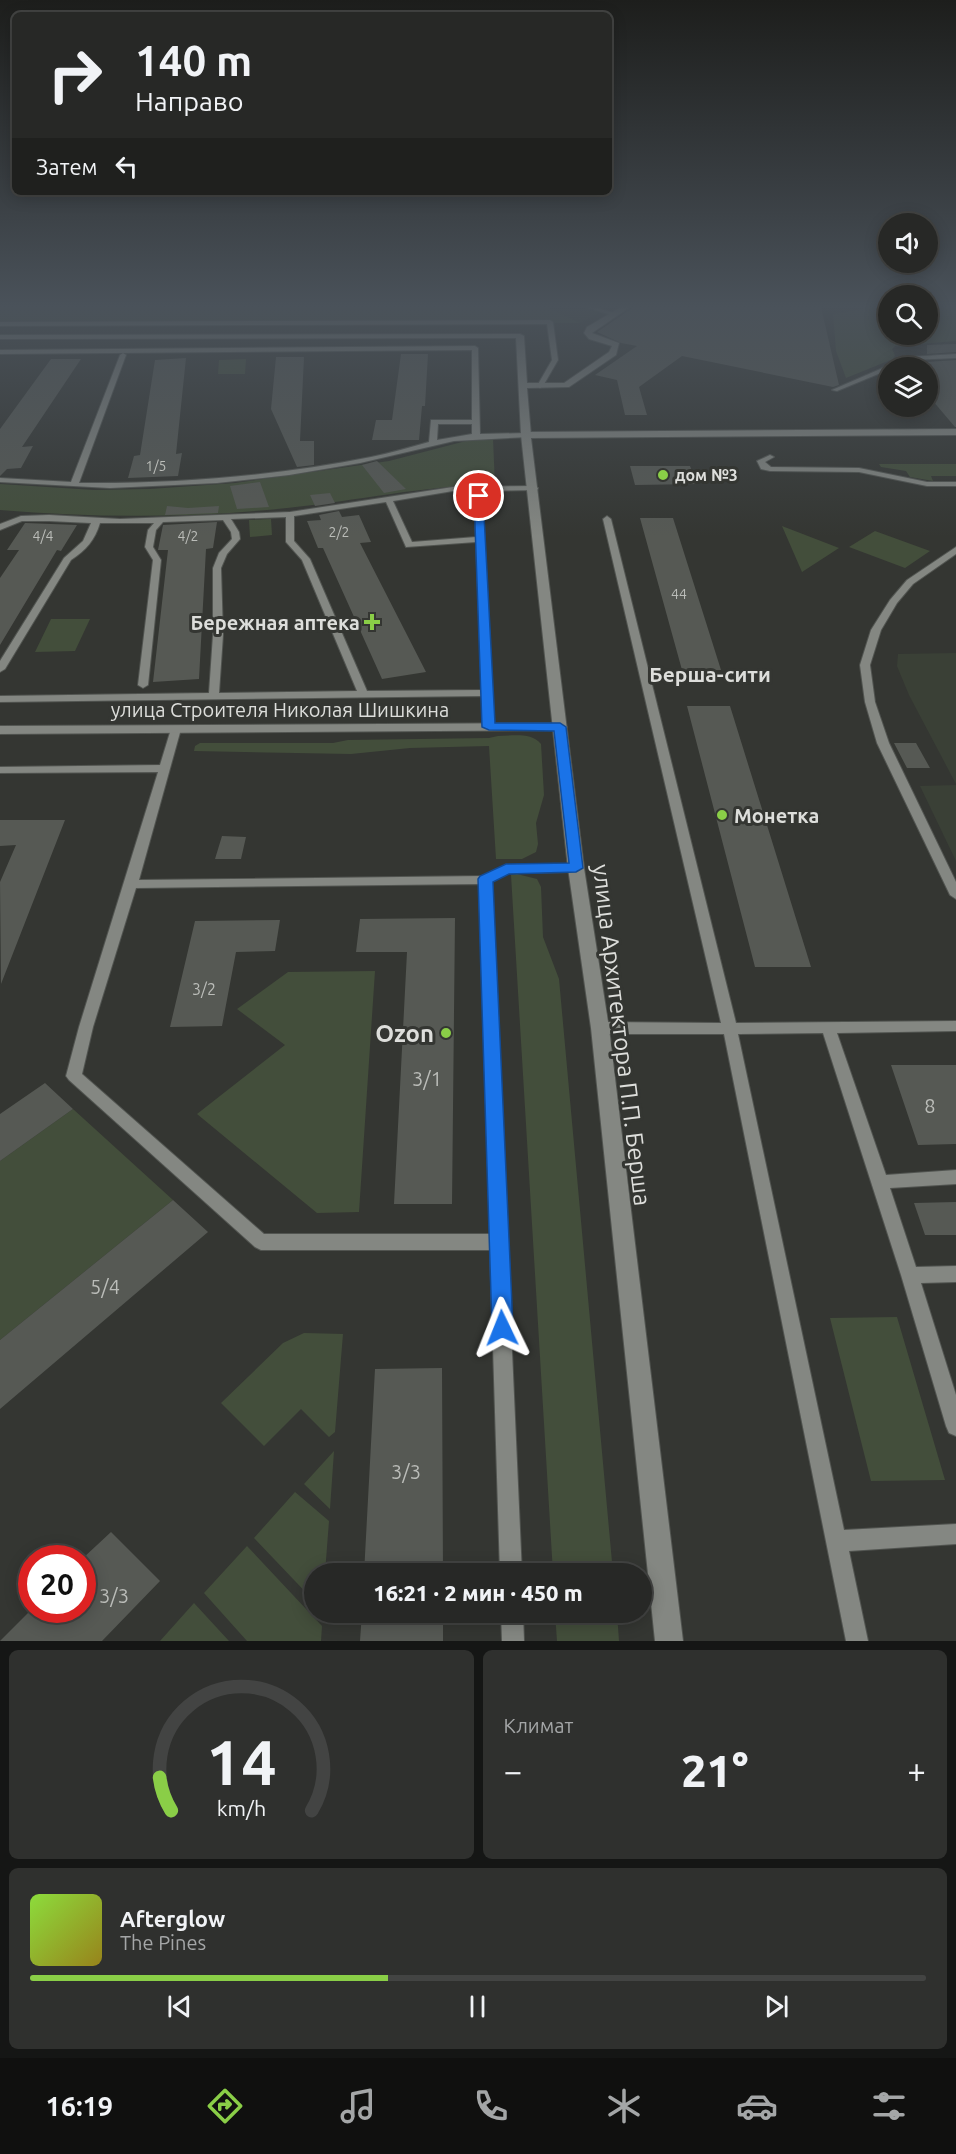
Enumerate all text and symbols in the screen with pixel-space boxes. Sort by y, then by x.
icon: right [36,36,114,114]
text: 140 m [135,37,252,84]
text: Направо [135,86,244,116]
icon: left [110,150,143,183]
text: Затем [36,154,98,179]
map controls [878,213,938,417]
button: sound [878,213,938,273]
button: search [878,285,938,345]
button: layers [878,357,938,417]
house number: 1/5 [146,458,166,474]
place label: дом №3 [675,466,738,484]
marker: дом №3 [656,468,670,482]
pin [453,470,504,521]
icon: arrive [462,479,495,512]
house number: 2/2 [329,524,349,540]
house number: 4/4 [33,528,54,544]
house number: 4/2 [178,528,198,544]
house number: 44 [671,586,687,602]
place label: Бережная аптека [191,611,360,634]
marker: Бережная аптека [365,615,379,629]
district label: Берша-сити [649,662,771,686]
street label: улица Строителя Николая Шишкина [111,698,449,721]
place label: Монетка [734,804,819,827]
marker: Монетка [715,808,729,822]
street label: улица Архитектора П.П. Берша [588,863,656,1207]
house number: 3/2 [192,980,216,998]
place label: Ozon [375,1020,434,1047]
marker: Ozon [439,1026,453,1040]
house number: 3/1 [412,1067,442,1090]
house number: 8 [924,1094,936,1117]
house number: 5/4 [90,1275,120,1298]
position arrow [470,1296,534,1360]
house number: 3/3 [391,1460,421,1483]
speed limit sign: 20 [18,1545,96,1623]
text: 16:21 · 2 мин · 450 m [373,1580,583,1605]
house number: 3/3 [99,1584,129,1607]
text: Климат [504,1714,573,1737]
text: 14 [206,1727,276,1797]
text: 21° [681,1745,748,1796]
text: − [504,1752,522,1789]
text: + [907,1752,926,1789]
text: km/h [216,1797,266,1821]
text: Afterglow [120,1906,225,1931]
text: The Pines [120,1931,206,1954]
icon: previous [163,1990,196,2023]
icon: pause [461,1990,494,2023]
icon: next [760,1990,793,2023]
icon: directions [204,2085,246,2127]
icon: music [337,2085,379,2127]
icon: phone [470,2085,512,2127]
icon: climate [603,2085,645,2127]
icon: car [736,2085,778,2127]
icon: filters [868,2085,910,2127]
text: 16:19 [45,2091,113,2121]

